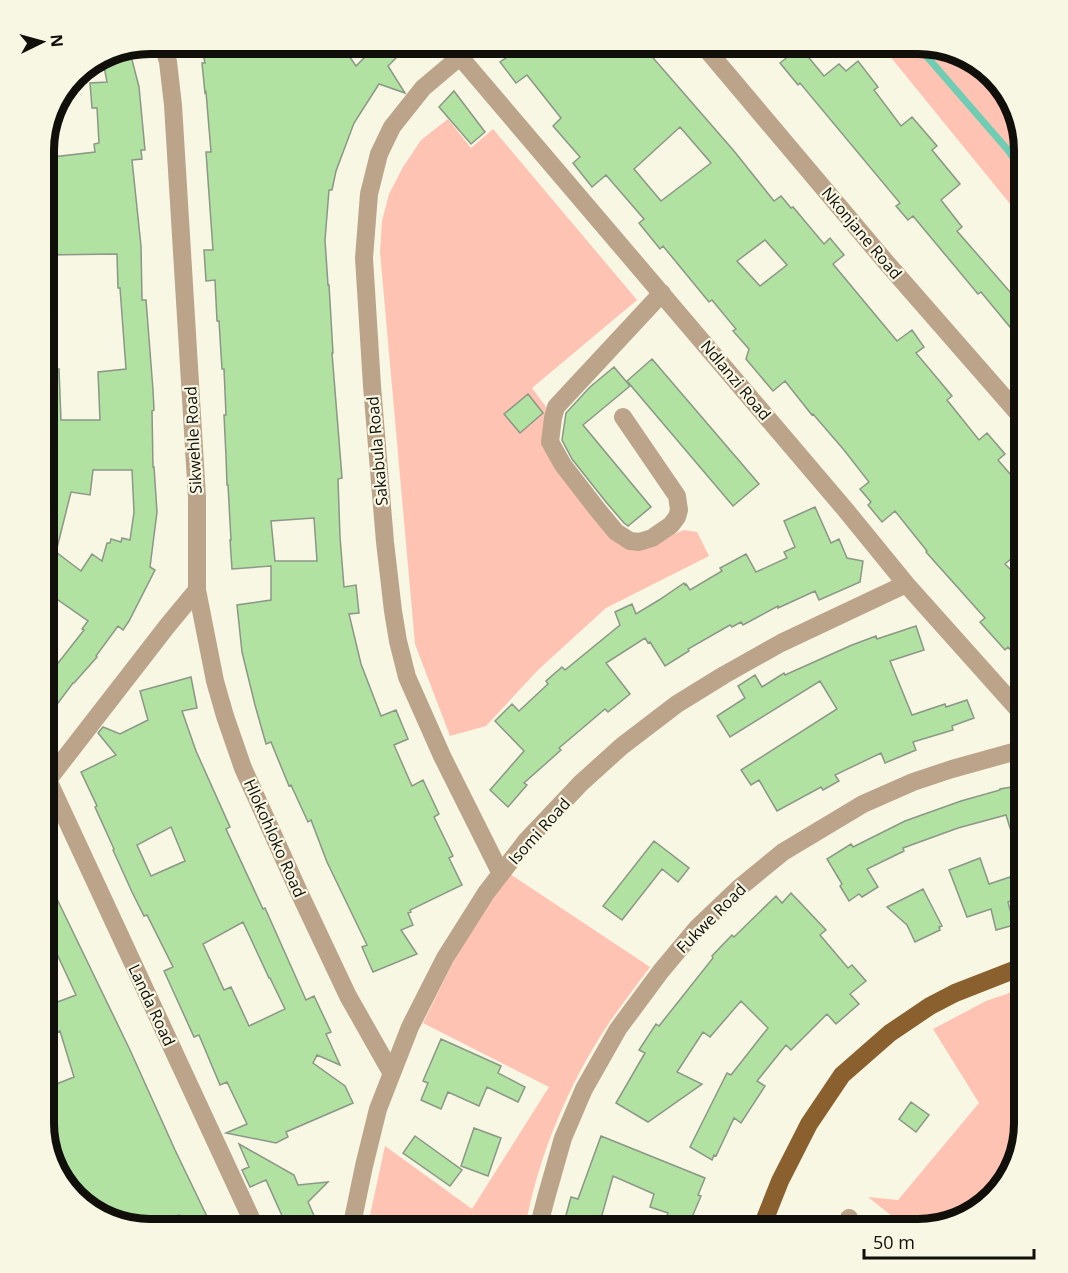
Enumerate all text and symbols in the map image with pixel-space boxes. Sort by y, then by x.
north arrow [12,12,72,72]
text: N [45,33,68,48]
street label: Nkonjane Road [817,182,907,284]
street label: Ndlanzi Road [696,335,776,425]
street label: Sikwehle Road [179,386,207,494]
street label: Sakabula Road [361,395,393,507]
street label: Hlokohloko Road [239,775,311,901]
street label: Isomi Road [503,793,575,869]
street label: Fukwe Road [671,878,751,958]
street label: Landa Road [123,960,181,1050]
scale bar [864,1222,1034,1260]
text: 50 m [873,1230,915,1254]

